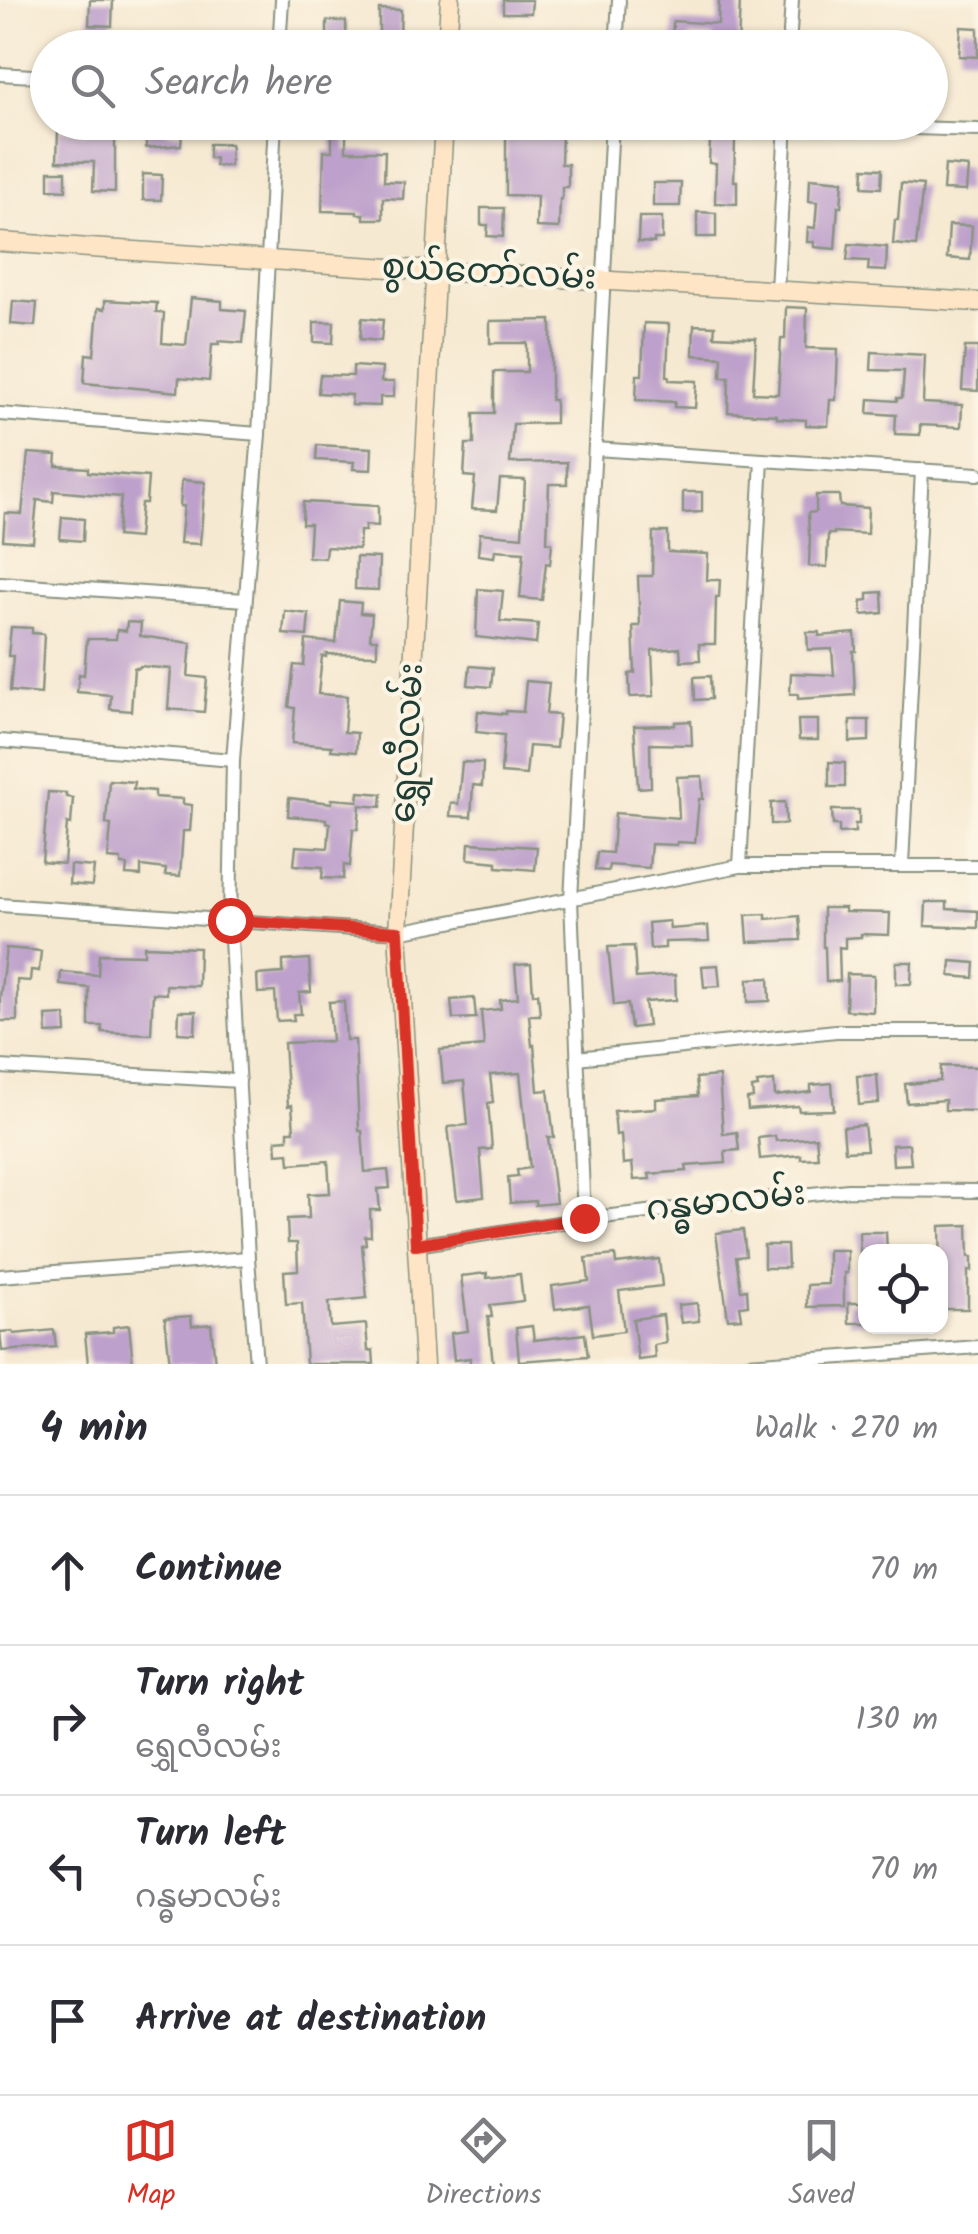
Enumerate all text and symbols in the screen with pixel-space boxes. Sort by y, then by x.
search box [30,30,948,140]
text: Search here [145,55,332,115]
icon: search [65,58,120,113]
street label: စွယ်တော်လမ်း [380,240,598,308]
street label: ရွှေလီလမ်း [377,661,441,825]
route start [208,898,254,944]
street label: ဂန္ဓမာလမ်း [643,1167,809,1239]
route end [562,1196,608,1242]
map controls [858,1244,948,1334]
button: locate [858,1244,948,1334]
text: 4 min [40,1396,148,1463]
text: Walk · 270 m [754,1404,938,1455]
text: Continue [135,1540,282,1600]
icon: ahead [40,1543,95,1598]
text: 70 m [869,1545,938,1596]
text: Turn right [135,1655,304,1715]
icon: right [40,1693,95,1748]
text: 130 m [855,1695,938,1746]
text: ရွှေလီလမ်း [135,1723,282,1774]
text: Turn left [135,1805,286,1865]
icon: left [40,1843,95,1898]
text: 70 m [869,1845,938,1896]
text: ဂန္ဓမာလမ်း [135,1873,281,1924]
text: Arrive at destination [135,1990,486,2050]
icon: arrive [40,1993,95,2048]
tab: Map [123,2113,178,2218]
tab: Directions [425,2113,541,2218]
tab: Saved [788,2113,855,2218]

